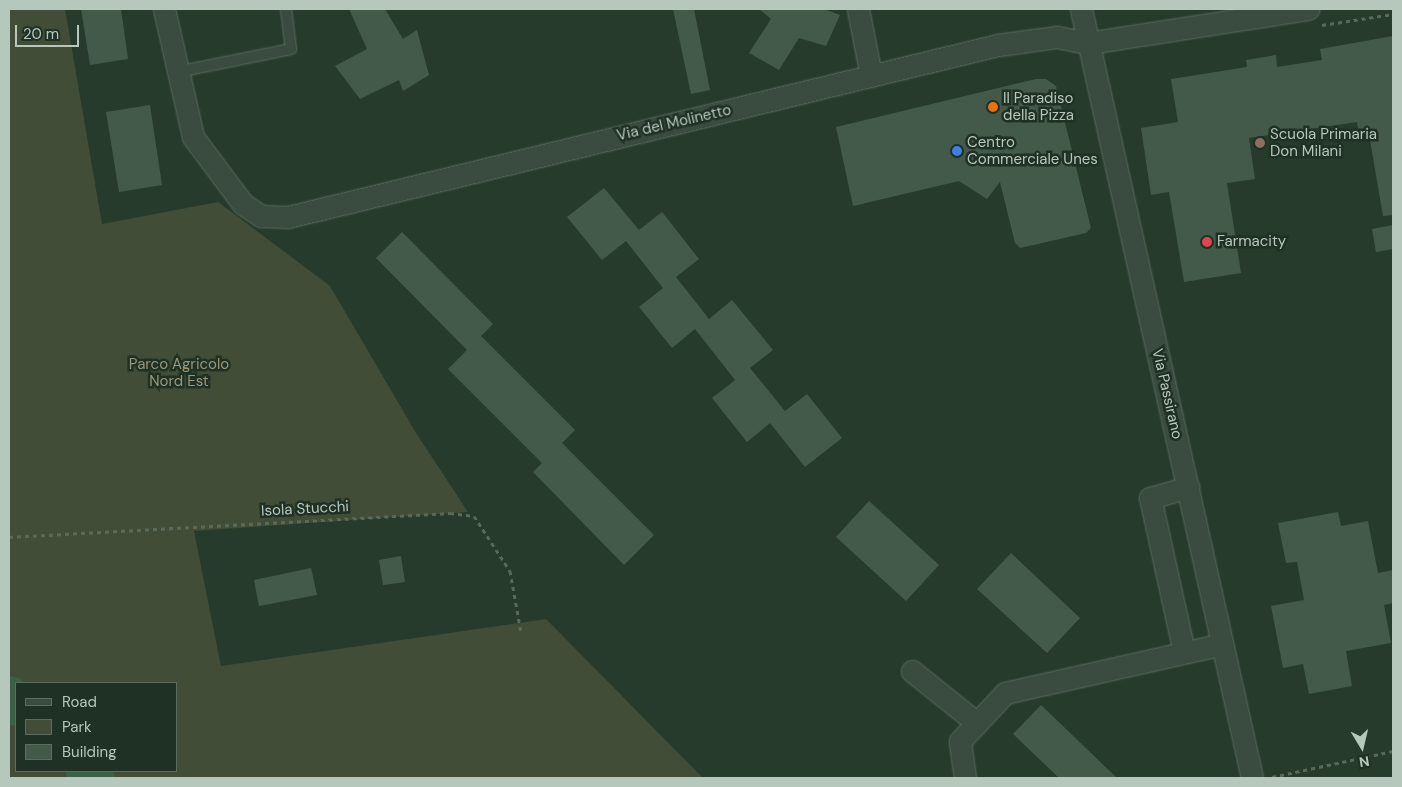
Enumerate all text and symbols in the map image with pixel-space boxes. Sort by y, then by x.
scale bar [18,15,81,47]
text: 20 m [23,24,59,44]
place label: Il Paradiso della Pizza [1003,89,1074,124]
street label: Via del Molinetto [615,101,733,145]
marker: Il Paradiso della Pizza [987,101,999,113]
place label: Scuola Primaria Don Milani [1270,125,1377,160]
place label: Centro Commerciale Unes [967,133,1098,168]
marker: Scuola Primaria Don Milani [1254,137,1266,149]
marker: Centro Commerciale Unes [951,145,963,157]
place label: Farmacity [1217,233,1286,251]
marker: Farmacity [1201,236,1213,248]
street label: Via Passirano [1148,347,1186,441]
park label: Parco Agricolo Nord Est [129,355,229,390]
street label: Isola Stucchi [261,498,349,520]
legend [15,682,178,772]
text: Road [62,692,97,712]
text: Park [62,717,92,737]
north arrow [1337,722,1387,772]
text: Building [62,742,117,762]
text: N [1358,752,1371,772]

